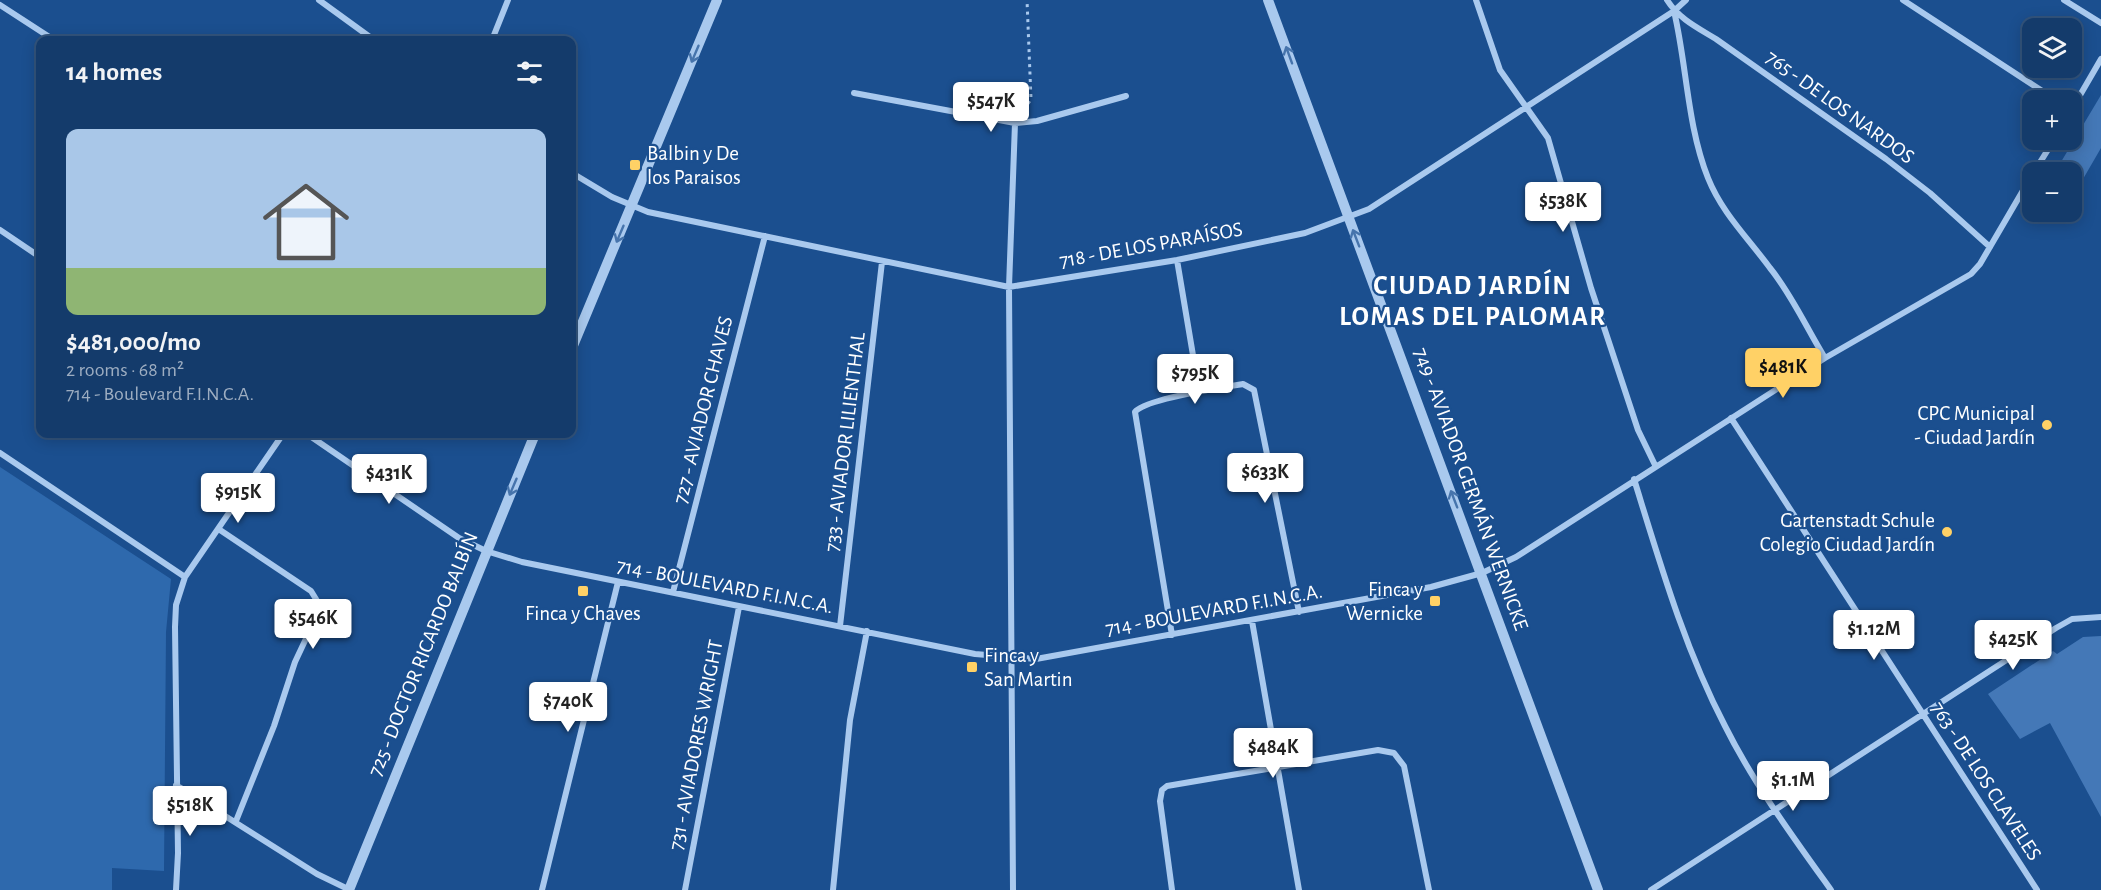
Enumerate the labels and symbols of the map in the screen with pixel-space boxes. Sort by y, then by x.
one-way arrow [689,44,700,63]
one-way arrow [1282,46,1293,65]
street label: 765 - DE LOS NARDOS [1762,46,1918,168]
pin: $547K [949,82,1033,133]
place label: Balbin y De los Paraisos [647,143,741,188]
marker: Balbin y De los Paraisos [628,158,642,172]
pin: $538K [1521,182,1605,233]
street label: 718 - DE LOS PARAÍSOS [1057,217,1244,271]
one-way arrow [614,224,625,243]
one-way arrow [1350,229,1361,247]
district label: CIUDAD JARDÍN LOMAS DEL PALOMAR [1339,269,1607,330]
street label: 727 - AVIADOR CHAVES [670,314,737,506]
street label: 733 - AVIADOR LILIENTHAL [821,331,869,553]
street label: 749 - AVIADOR GERMÁN WERNICKE [1410,344,1534,633]
pin: $481K [1741,348,1825,399]
pin: $795K [1153,354,1237,405]
place label: CPC Municipal - Ciudad Jardín [1914,403,2035,448]
marker: CPC Municipal - Ciudad Jardín [2040,418,2054,432]
pin: $633K [1223,453,1307,504]
pin: $431K [347,454,431,505]
pin: $915K [196,473,280,524]
one-way arrow [507,478,518,496]
one-way arrow [1448,490,1459,509]
place label: Gartenstadt Schule Colegio Ciudad Jardín [1760,510,1935,555]
marker: Gartenstadt Schule Colegio Ciudad Jardín [1940,525,1954,539]
street label: 725 - DOCTOR RICARDO BALBÍN [362,528,482,779]
street label: 714 - BOULEVARD F.I.N.C.A. [615,555,835,617]
place label: Finca y Wernicke [1346,579,1423,624]
street label: 714 - BOULEVARD F.I.N.C.A. [1104,581,1324,639]
marker: Finca y Chaves [576,584,590,598]
marker: Finca y Wernicke [1428,594,1442,608]
pin: $546K [271,599,355,650]
place label: Finca y Chaves [525,603,641,624]
pin: $1.12M [1825,610,1923,661]
pin: $425K [1971,620,2055,671]
street label: 731 - AVIADORES WRIGHT [665,638,727,852]
place label: Finca y San Martin [984,645,1073,690]
marker: Finca y San Martin [965,660,979,674]
pin: $740K [526,682,610,733]
street label: 763 - DE LOS CLAVELES [1927,698,2045,864]
pin: $484K [1231,728,1315,779]
pin: $1.1M [1751,761,1835,812]
pin: $518K [148,786,232,837]

